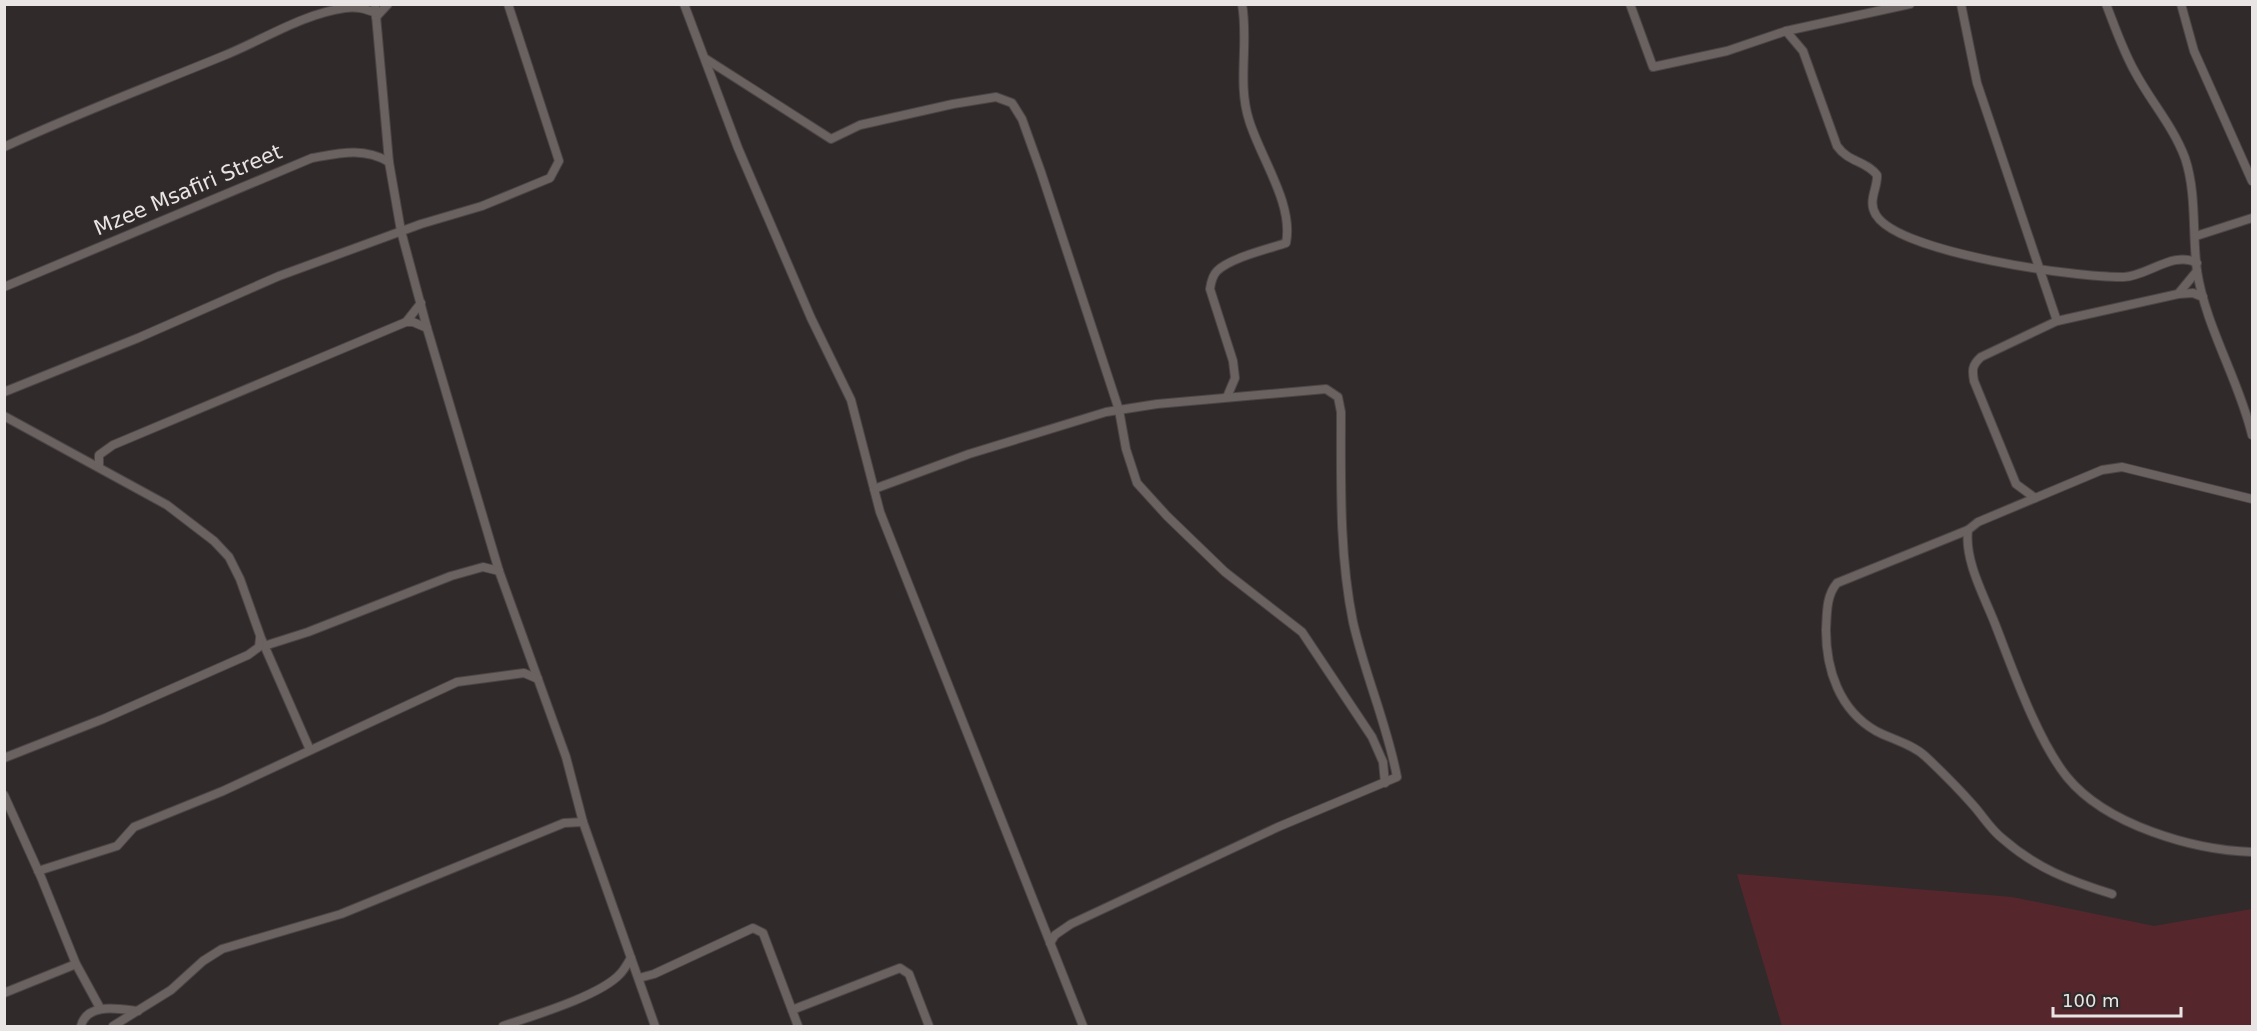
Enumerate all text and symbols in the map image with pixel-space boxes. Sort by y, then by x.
street label: Mzee Msafiri Street [90,140,286,240]
scale bar [2053,980,2180,1018]
text: 100 m [2062,990,2120,1011]

